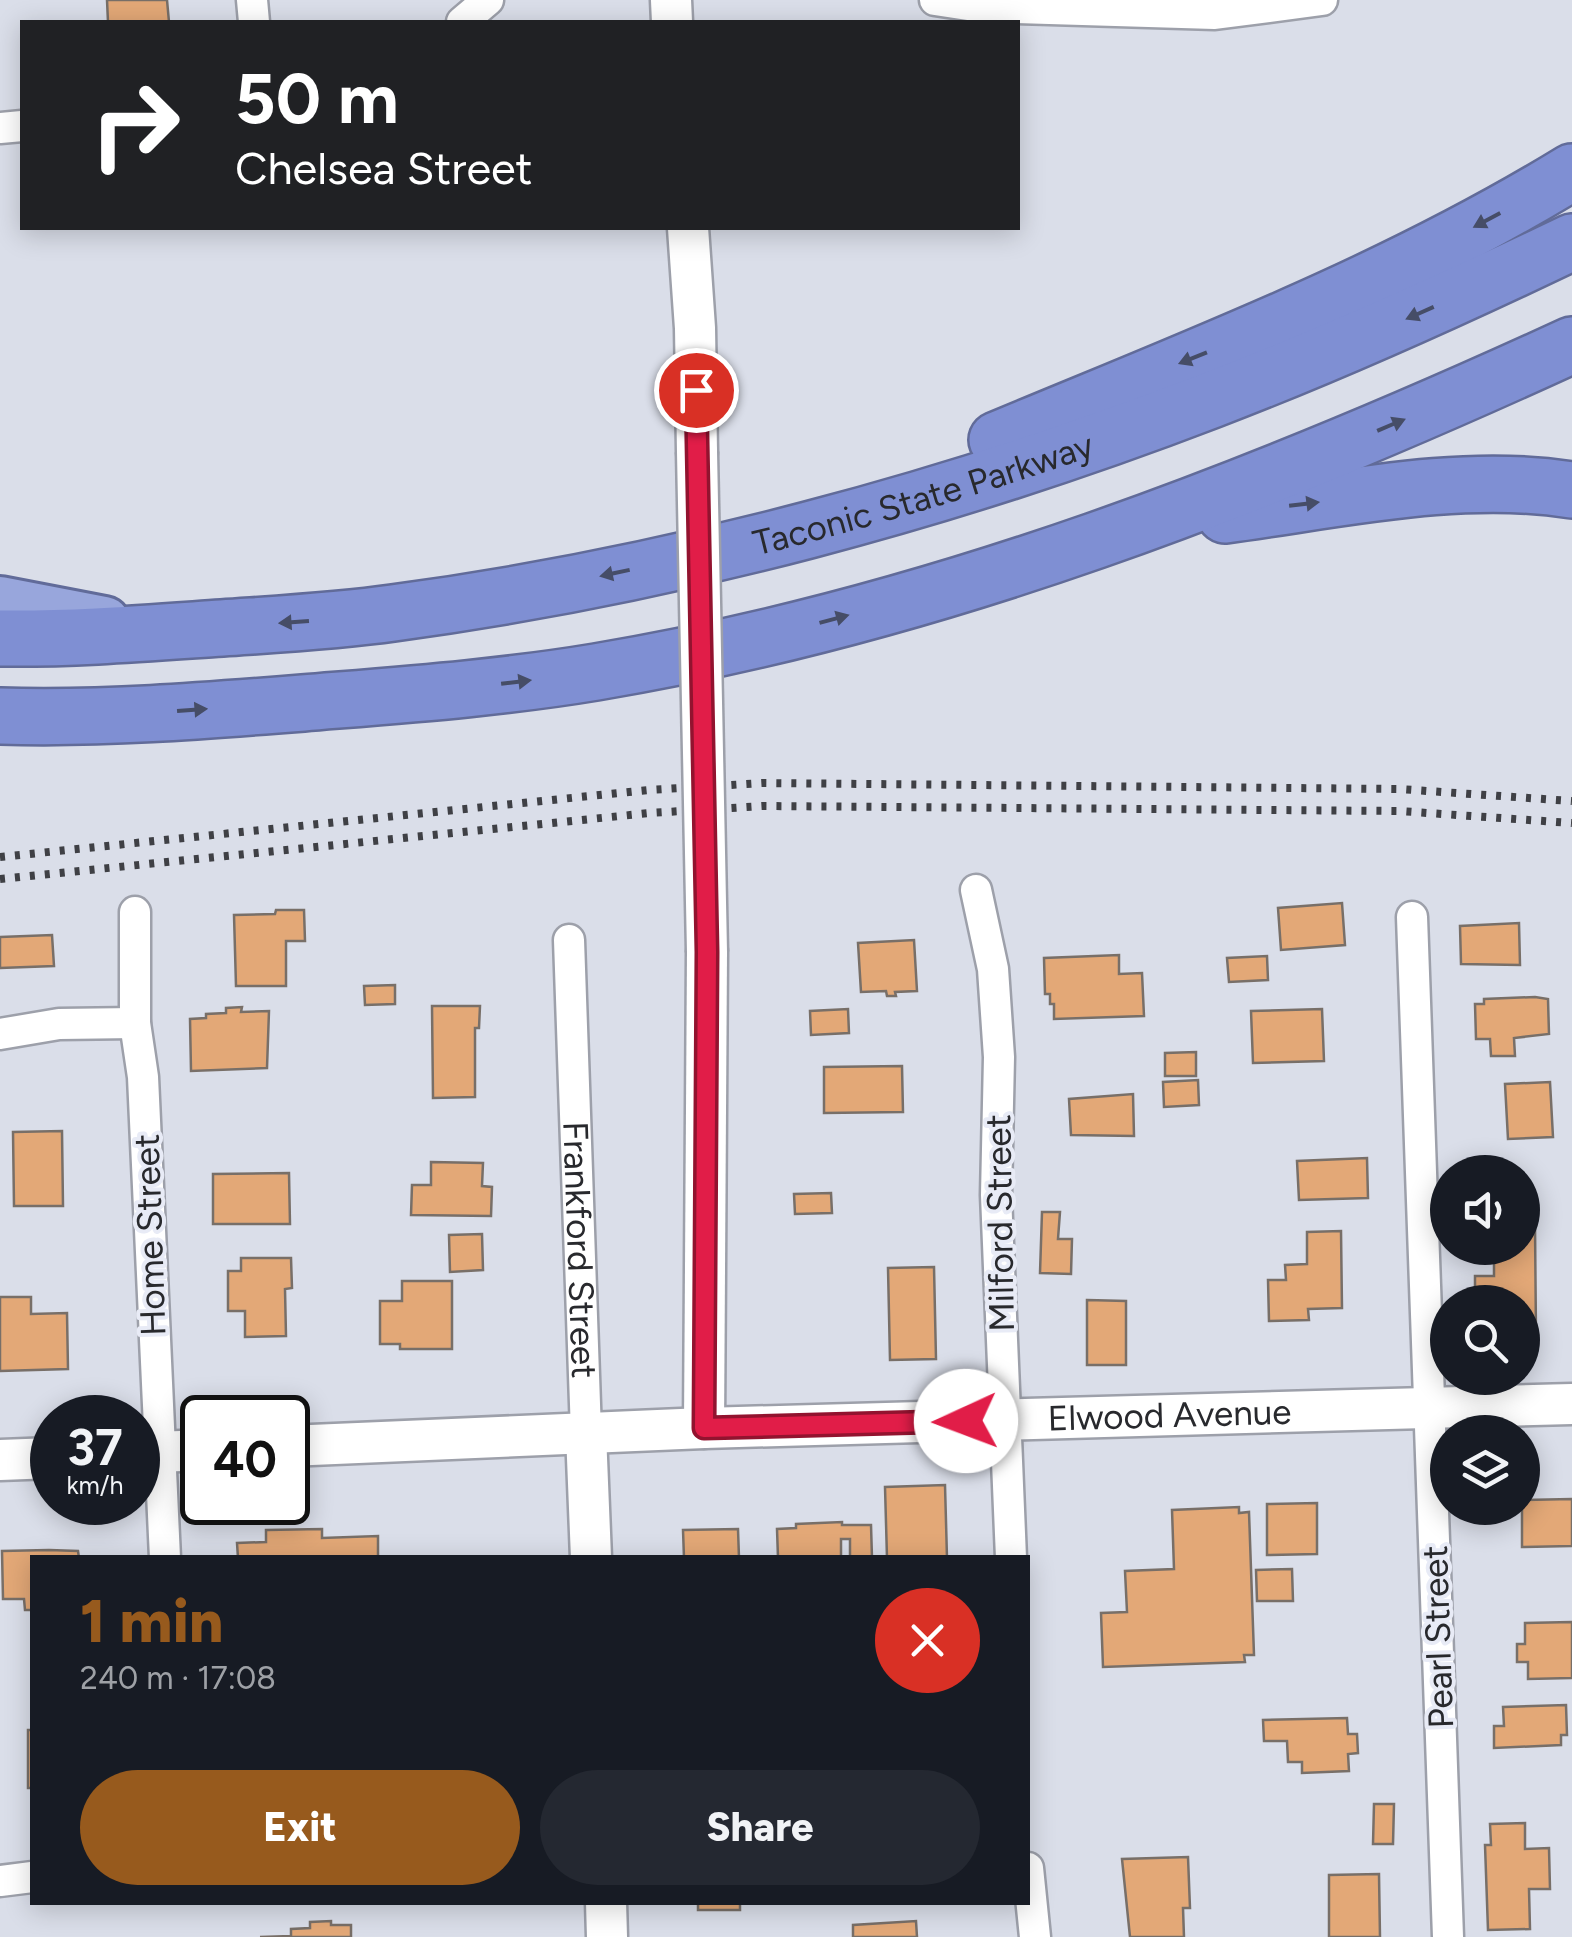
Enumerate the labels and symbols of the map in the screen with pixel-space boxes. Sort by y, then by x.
one-way arrow [1472,211,1501,228]
one-way arrow [1405,305,1435,321]
pin [654,348,739,433]
one-way arrow [1178,351,1208,367]
one-way arrow [1376,417,1406,433]
street label: Taconic State Parkway [749,424,1099,564]
one-way arrow [1289,496,1321,512]
one-way arrow [599,566,630,582]
one-way arrow [819,611,850,626]
one-way arrow [278,615,310,631]
one-way arrow [501,674,532,690]
one-way arrow [177,702,209,718]
street label: Milford Street [977,1114,1023,1332]
street label: Frankford Street [554,1121,605,1379]
street label: Home Street [125,1133,175,1337]
position arrow [914,1369,1018,1473]
street label: Elwood Avenue [1047,1391,1292,1439]
speed limit sign: 40 [180,1395,310,1525]
street label: Pearl Street [1414,1545,1462,1729]

